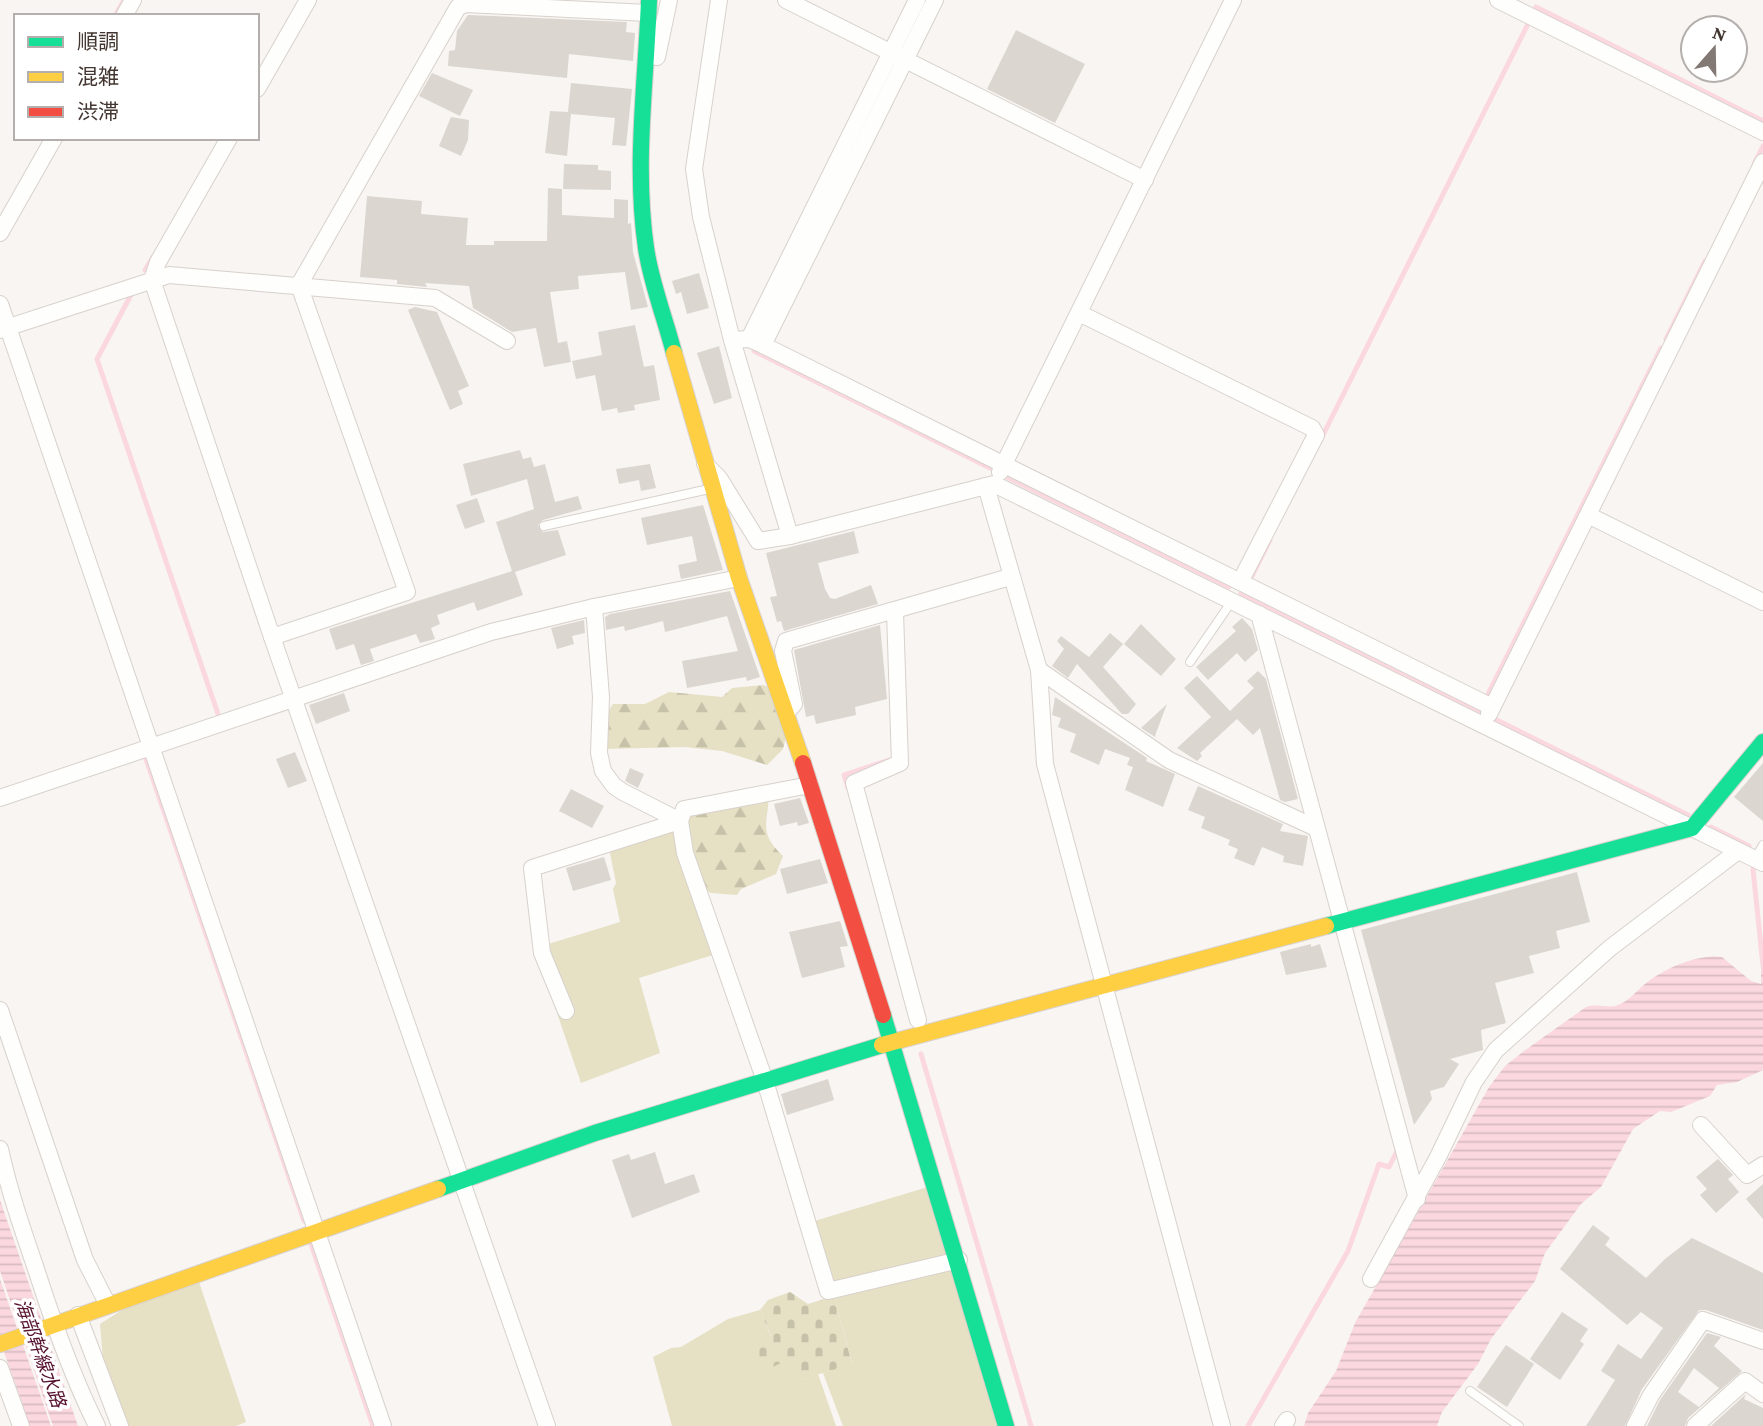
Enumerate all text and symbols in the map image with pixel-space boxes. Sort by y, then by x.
legend [14,14,259,140]
north arrow [1679,14,1749,84]
text: N [1710,21,1729,46]
text: 順調 [77,30,119,54]
text: 混雑 [77,65,119,89]
text: 渋滞 [77,100,119,124]
water label: 海部幹線水路 [11,1296,70,1412]

